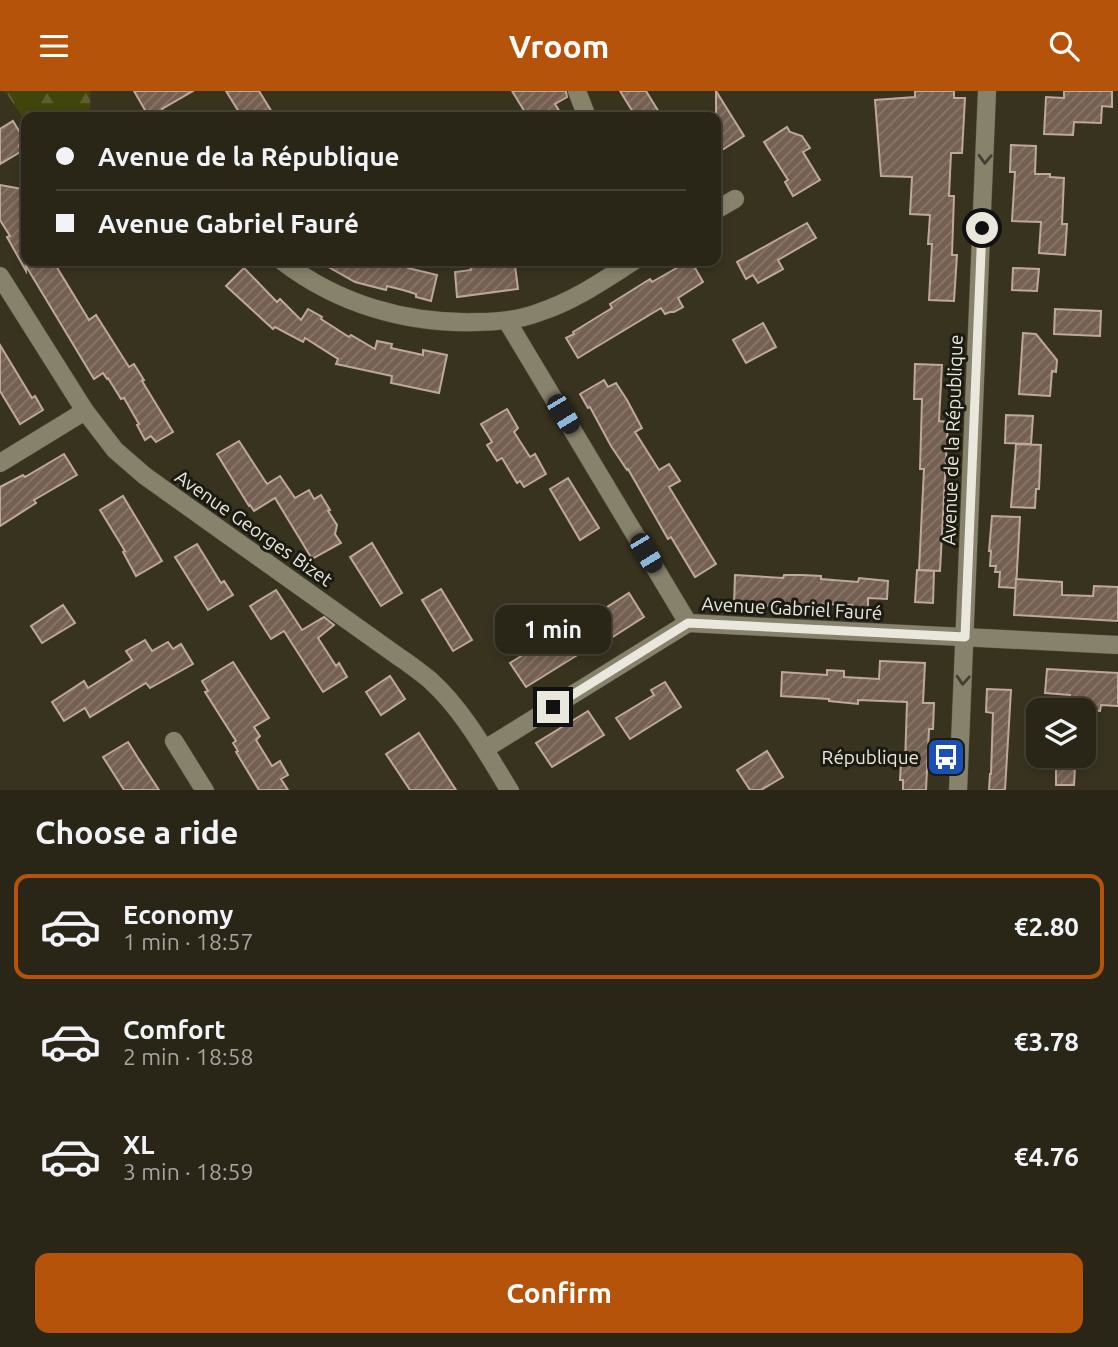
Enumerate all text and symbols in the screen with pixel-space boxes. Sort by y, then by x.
icon: menu [35,27,73,65]
icon: search [1045,27,1083,65]
text: Vroom [509,28,609,64]
text: Avenue de la République [98,142,400,171]
one-way arrow [977,154,992,165]
text: Avenue Gabriel Fauré [98,209,359,238]
route start [966,212,998,244]
street label: Avenue de la République [937,334,967,546]
car [544,391,583,437]
street label: Avenue Georges Bizet [171,465,337,591]
car [627,530,666,576]
street label: Avenue Gabriel Fauré [701,592,883,624]
callout: 1 min [495,605,611,655]
text: 1 min [524,617,582,642]
one-way arrow [955,675,970,686]
route end [537,691,569,723]
map controls [1026,698,1096,768]
button: layers [1026,698,1096,768]
bus stop icon: République [925,736,967,778]
place label: République [822,746,919,768]
text: Choose a ride [35,814,238,850]
icon: car [39,895,102,958]
text: Economy [123,900,233,929]
text: €2.80 [1014,912,1079,941]
text: 1 min · 18:57 [123,929,254,954]
icon: car [39,1010,102,1073]
text: Comfort [123,1015,226,1044]
text: €3.78 [1014,1027,1079,1056]
text: 2 min · 18:58 [123,1044,254,1069]
icon: car [39,1125,102,1188]
text: XL [123,1130,154,1159]
text: €4.76 [1014,1142,1079,1171]
text: 3 min · 18:59 [123,1159,254,1184]
button: Confirm [35,1253,1083,1333]

